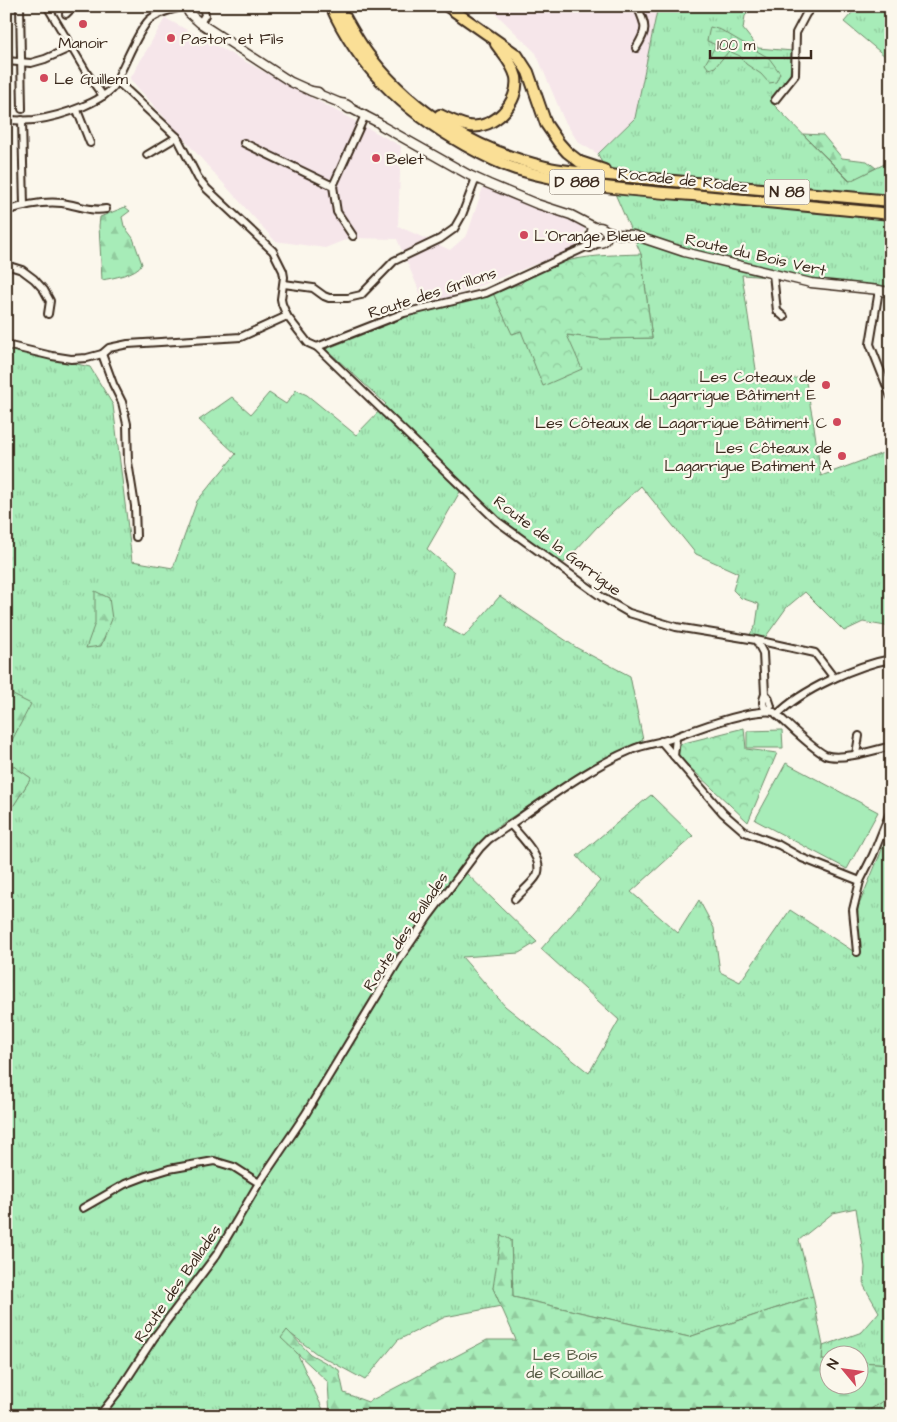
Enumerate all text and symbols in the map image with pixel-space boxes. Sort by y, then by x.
marker: Manoir [77,18,89,30]
place label: Pastor et Fils [181,28,284,50]
scale bar [710,28,811,60]
place label: Manoir [58,32,108,54]
marker: Pastor et Fils [165,32,177,44]
text: 100 m [717,35,756,56]
place label: Le Guillem [54,68,128,90]
marker: Le Guillem [38,72,50,84]
place label: Belet [386,148,424,170]
marker: Belet [370,152,382,164]
street label: Rocade de Rodez [617,162,749,198]
road number: D 888 [550,170,604,194]
road number: N 88 [764,180,810,204]
place label: L'Orange Bleue [534,225,646,248]
street label: Route du Bois Vert [683,228,829,282]
marker: L'Orange Bleue [518,229,530,241]
street label: Route des Grillons [365,262,499,324]
place label: Les Coteaux de Lagarrigue Bâtiment E [649,366,817,407]
marker: Les Coteaux de Lagarrigue Bâtiment E [820,379,832,391]
place label: Les Côteaux de Lagarrigue Bâtiment C [535,412,827,435]
marker: Les Côteaux de Lagarrigue Bâtiment C [831,416,843,428]
place label: Les Côteaux de Lagarrigue Batiment A [664,437,832,478]
marker: Les Côteaux de Lagarrigue Batiment A [836,450,848,462]
street label: Route de la Garrigue [488,490,626,602]
street label: Route des Ballades [358,868,454,995]
street label: Route des Ballades [129,1220,227,1347]
park label: Les Bois de Rouillac [526,1344,604,1384]
north arrow [820,1344,870,1394]
text: N [823,1355,844,1373]

